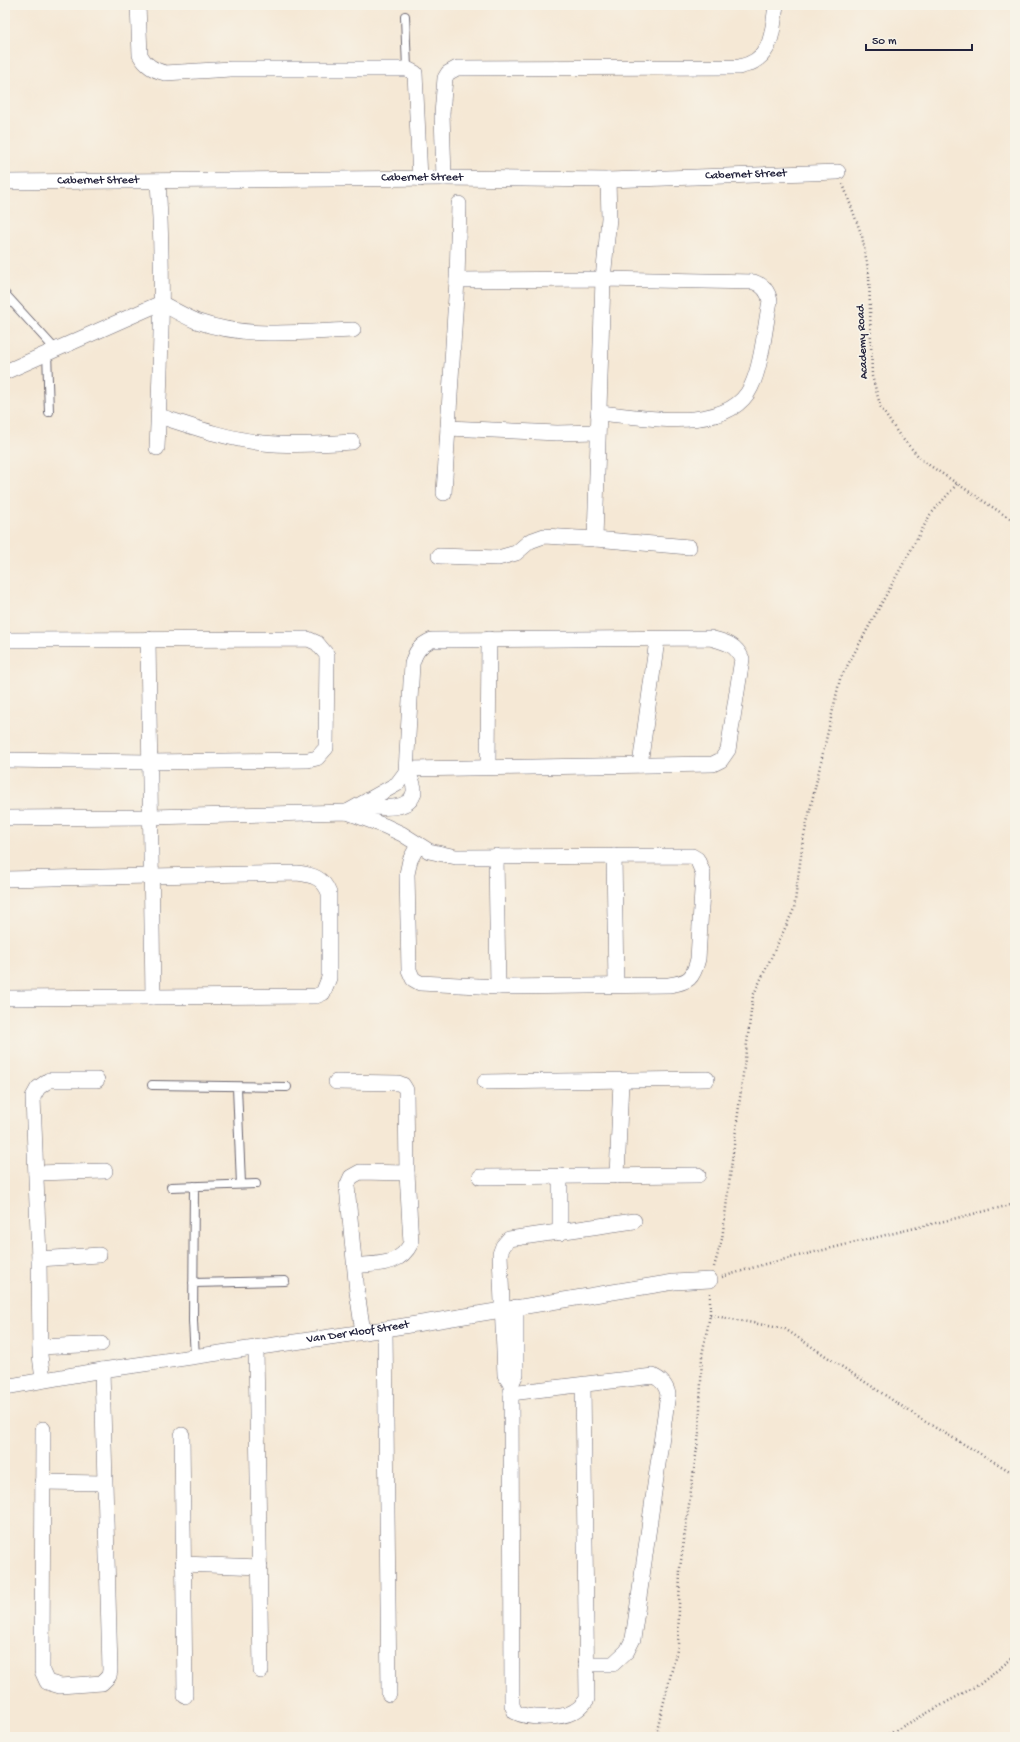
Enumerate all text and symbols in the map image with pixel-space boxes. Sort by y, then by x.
scale bar [866,26,972,52]
text: 50 m [872,35,897,49]
street label: Cabernet Street [705,167,788,184]
street label: Cabernet Street [381,171,464,186]
street label: Cabernet Street [57,174,140,189]
street label: Academy Road [854,303,872,380]
street label: Van Der Kloof Street [305,1318,411,1347]

